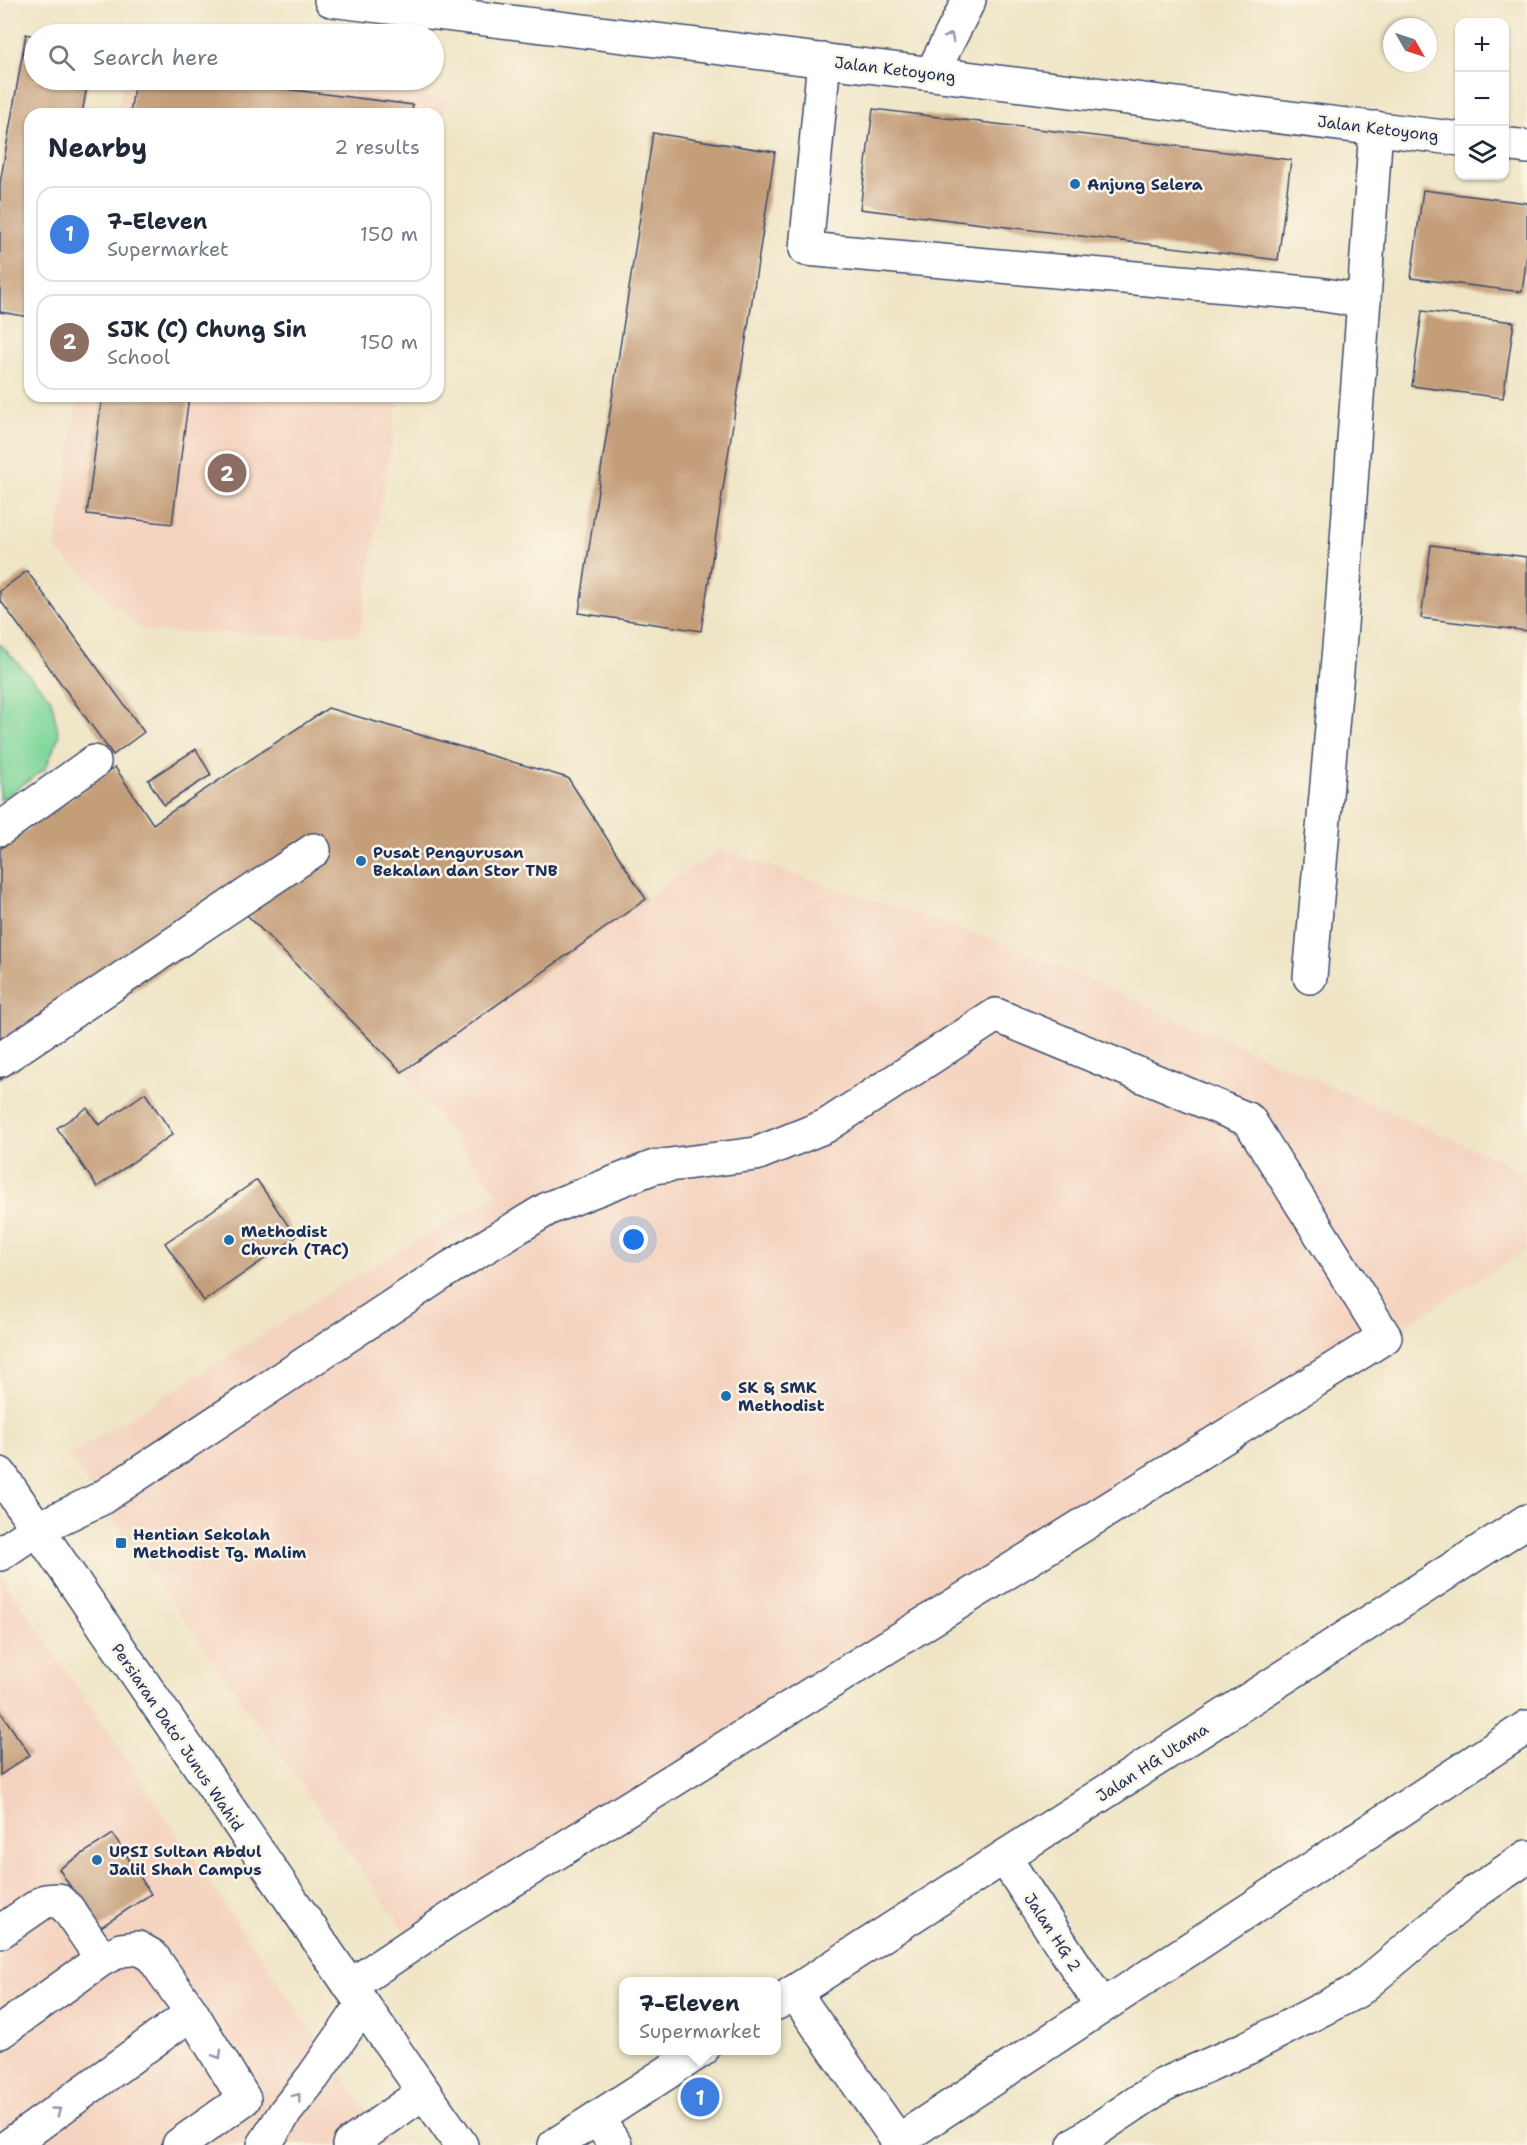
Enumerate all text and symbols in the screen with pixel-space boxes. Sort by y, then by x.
north arrow [1383,18,1437,72]
map controls [1455,18,1509,180]
button: + [1455,18,1509,72]
search box [24,24,444,90]
one-way arrow [943,32,955,43]
icon: search [45,41,78,74]
text: Search here [93,43,219,72]
street label: Jalan Ketoyong [833,52,957,87]
button: − [1455,72,1509,126]
street label: Jalan Ketoyong [1316,111,1440,146]
button: layers [1455,126,1509,180]
text: Nearby [48,130,147,165]
text: 2 results [334,134,420,160]
place label: Anjung Selera [1087,174,1203,195]
marker: Anjung Selera [1068,177,1082,191]
text: 7-Eleven [107,207,207,236]
text: 1 [65,221,74,247]
text: 150 m [360,221,418,247]
text: Supermarket [107,236,229,262]
text: SJK (C) Chung Sin [107,315,307,344]
text: 2 [63,329,77,355]
text: 150 m [360,329,418,355]
text: School [107,344,170,370]
pin: 2 [208,450,246,496]
place label: Pusat Pengurusan Bekalan dan Stor TNB [373,842,558,881]
marker: Pusat Pengurusan Bekalan dan Stor TNB [354,854,368,868]
place label: Methodist Church (TAC) [241,1221,349,1260]
your location [619,1225,648,1254]
marker: Methodist Church (TAC) [222,1233,236,1247]
place label: SK & SMK Methodist [738,1377,825,1416]
marker: SK & SMK Methodist [719,1389,733,1403]
place label: Hentian Sekolah Methodist Tg. Malim [133,1524,307,1563]
marker: Hentian Sekolah Methodist Tg. Malim [114,1536,128,1550]
street label: Persiaran Dato' Junus Wahid [107,1639,248,1835]
street label: Jalan HG Utama [1092,1718,1212,1806]
place label: UPSI Sultan Abdul Jalil Shah Campus [109,1841,262,1880]
marker: UPSI Sultan Abdul Jalil Shah Campus [90,1853,104,1867]
street label: Jalan HG 2 [1019,1889,1086,1976]
popup [619,1977,781,2055]
text: 7-Eleven [639,1989,740,2018]
text: Supermarket [639,2018,761,2044]
one-way arrow [210,2049,222,2059]
pin: 1 [680,2074,720,2120]
one-way arrow [290,2093,301,2104]
one-way arrow [51,2107,62,2118]

